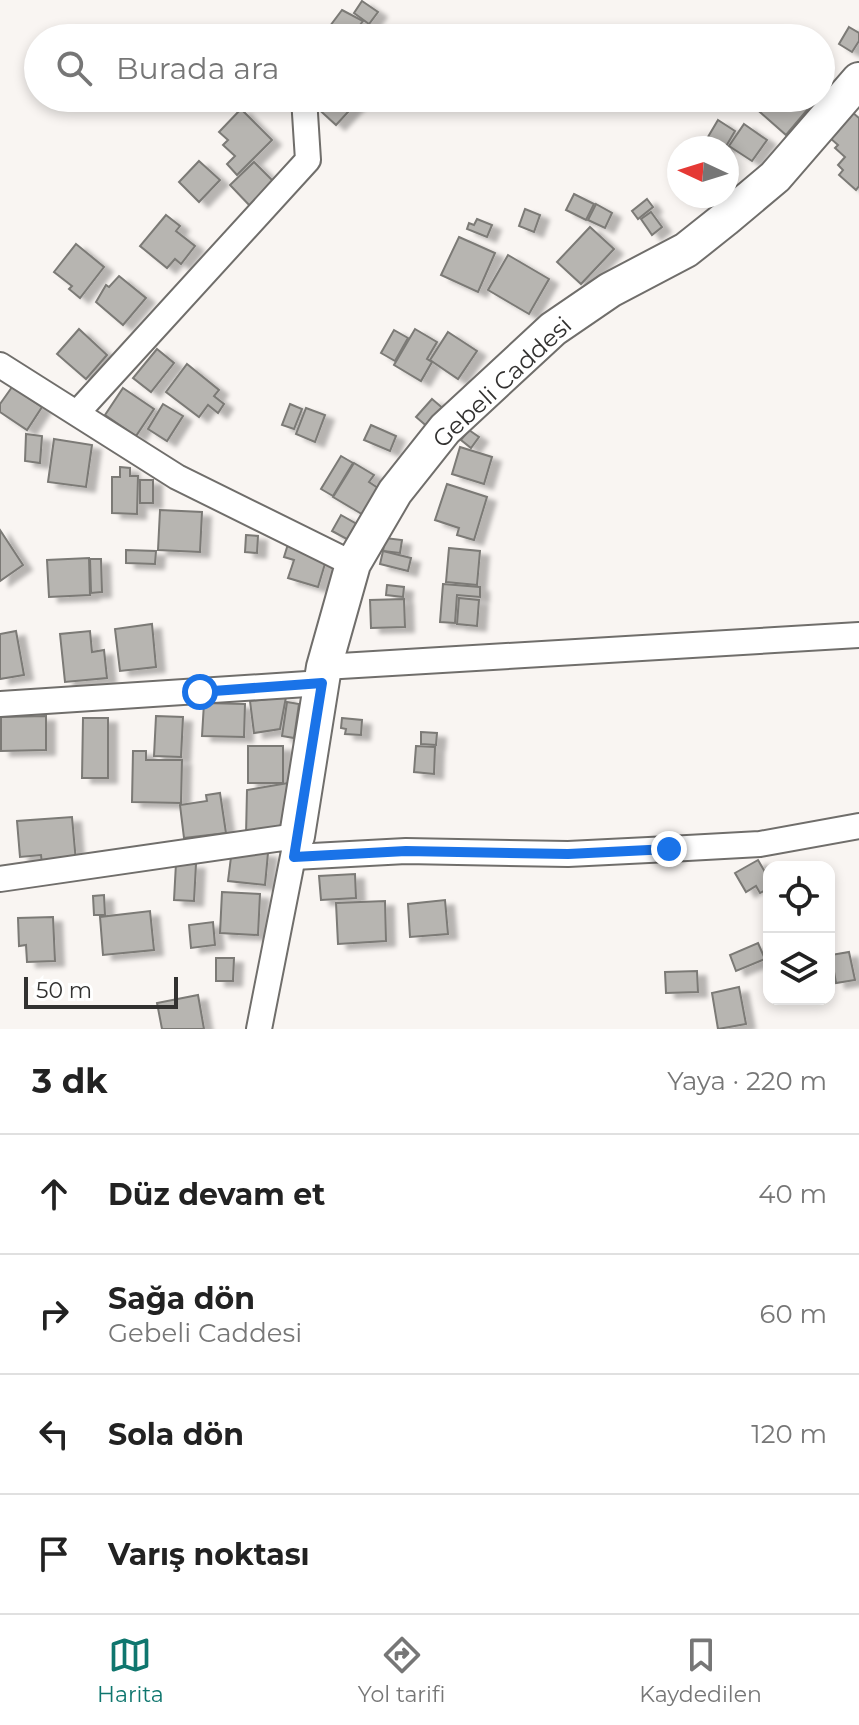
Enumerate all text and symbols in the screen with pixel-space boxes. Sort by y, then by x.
search box [24,24,835,112]
icon: search [52,46,96,90]
text: Burada ara [116,50,279,87]
north arrow [667,136,739,208]
street label: Gebeli Caddesi [427,310,577,454]
route start [182,674,218,710]
route end [651,831,687,867]
map controls [763,861,835,1005]
button: locate [763,861,835,933]
button: layers [763,933,835,1005]
scale bar [24,973,178,1009]
text: 50 m [36,977,92,1004]
text: 3 dk [32,1060,108,1102]
text: Yaya · 220 m [667,1065,827,1097]
icon: ahead [32,1172,76,1216]
text: Düz devam et [108,1176,325,1213]
text: 40 m [758,1178,827,1210]
text: Sağa dön [108,1280,255,1317]
icon: right [32,1292,76,1336]
text: 60 m [760,1298,827,1330]
text: Gebeli Caddesi [108,1317,302,1349]
icon: left [32,1412,76,1456]
text: Sola dön [108,1416,244,1453]
text: 120 m [751,1418,827,1450]
icon: arrive [32,1532,76,1576]
text: Varış noktası [108,1536,310,1573]
tab: Harita [97,1633,164,1708]
tab: Yol tarifi [358,1633,445,1708]
tab: Kaydedilen [639,1633,762,1708]

